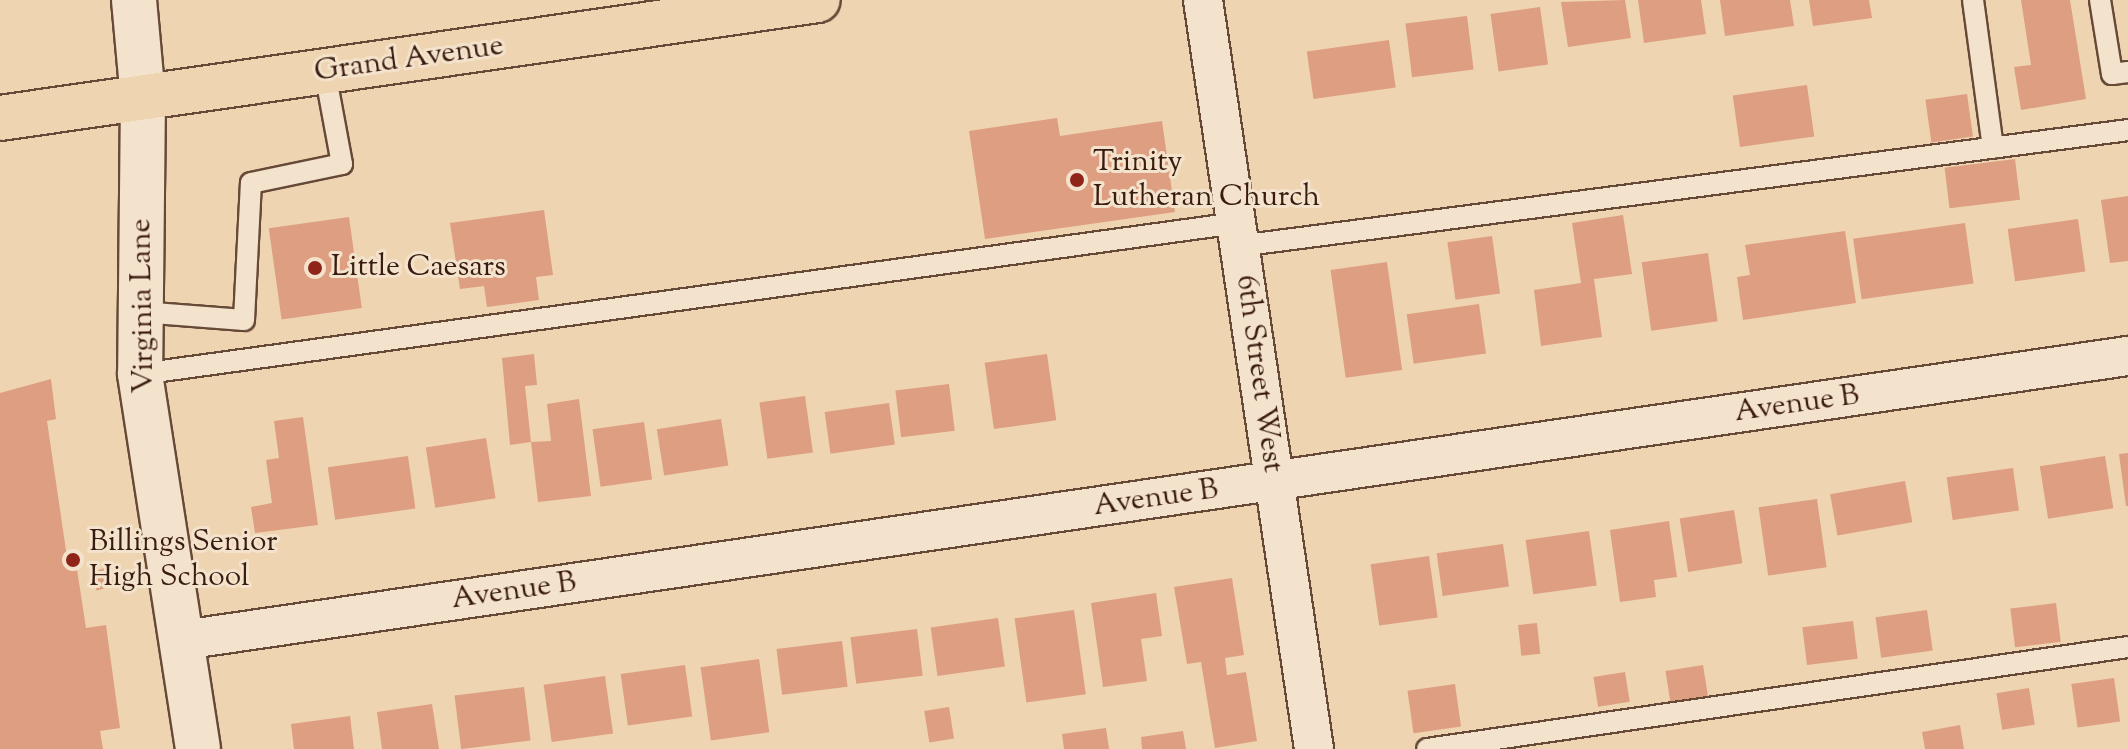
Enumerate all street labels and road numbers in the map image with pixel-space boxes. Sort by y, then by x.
street label: Grand Avenue [312,29,506,91]
street label: Virginia Lane [124,218,164,394]
street label: 6th Street West [1226,273,1290,475]
street label: Avenue B [1732,378,1862,432]
street label: Avenue B [1091,472,1221,526]
street label: Avenue B [449,565,579,619]

